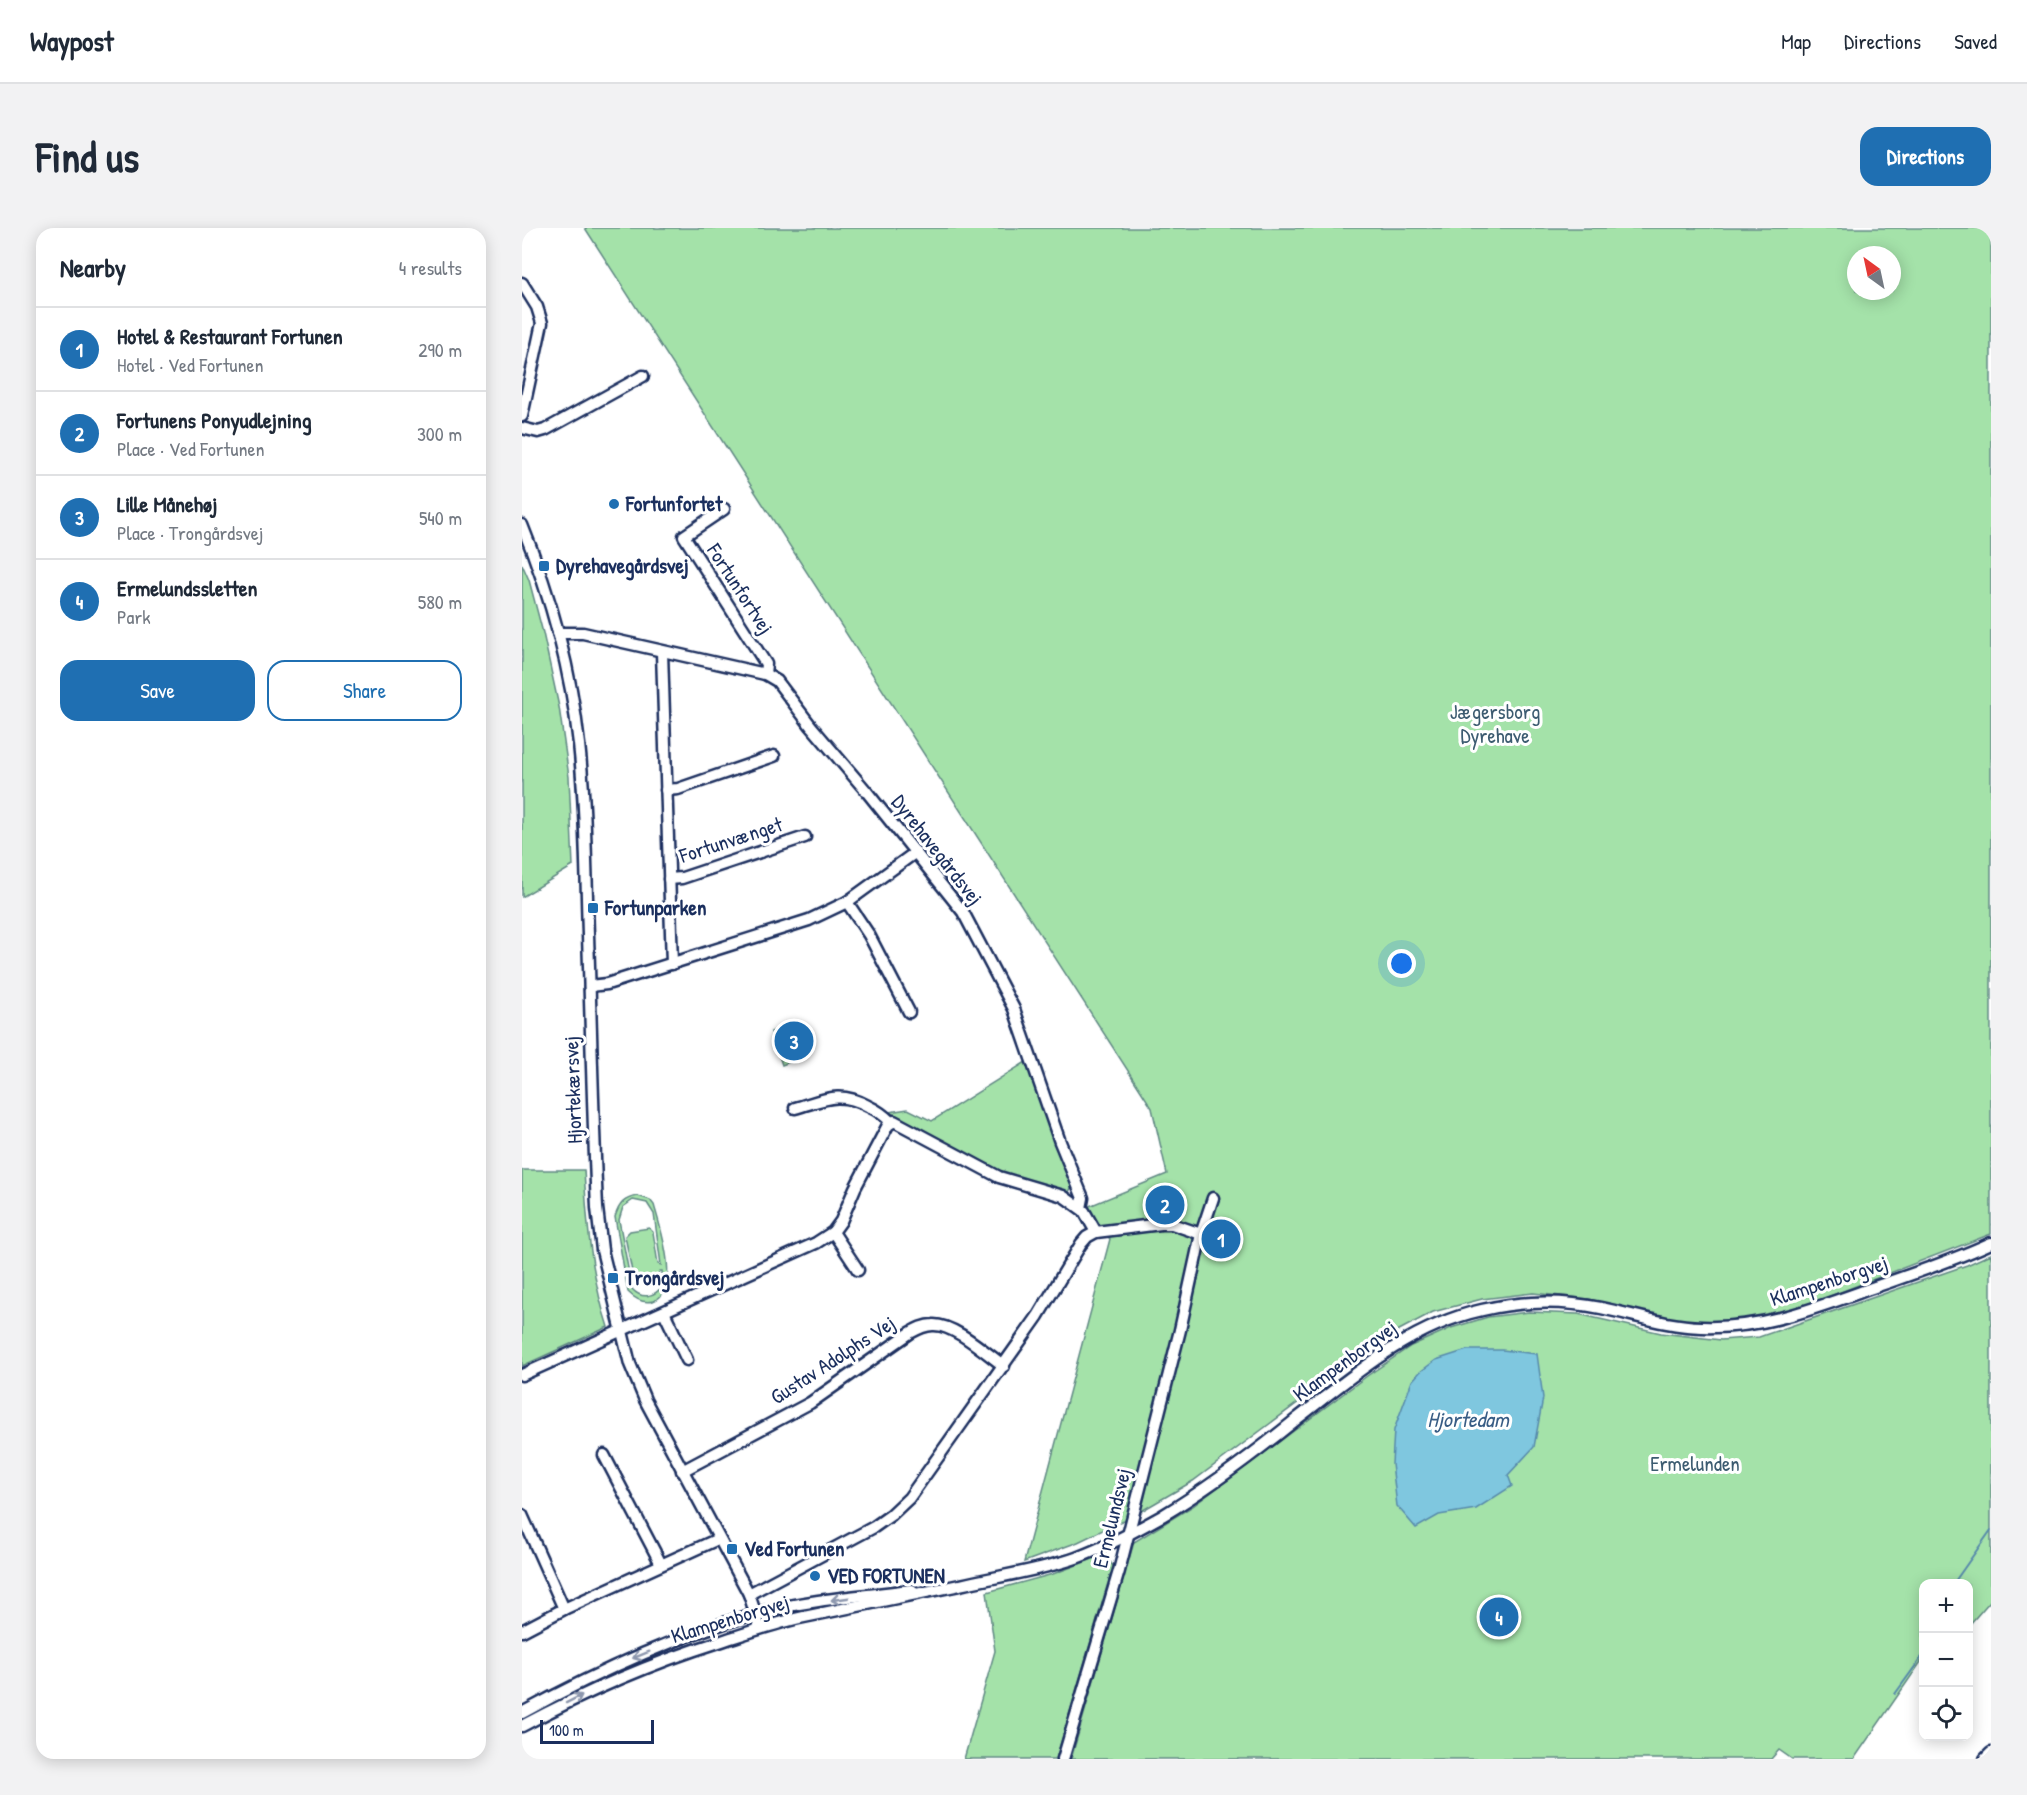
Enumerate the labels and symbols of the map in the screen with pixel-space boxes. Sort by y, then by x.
north arrow [1847,246,1901,300]
place label: Fortunfortet [625,489,723,518]
marker: Fortunfortet [607,497,621,511]
street label: Fortunfortvej [700,537,781,640]
place label: Dyrehavegårdsvej [556,551,689,581]
marker: Dyrehavegårdsvej [537,559,551,573]
park label: Jægersborg Dyrehave [1450,697,1540,750]
street label: Dyrehavegårdsvej [885,788,990,911]
street label: Fortunvænget [675,809,787,870]
place label: Fortunparken [604,893,706,923]
marker: Fortunparken [586,901,600,915]
your location [1387,949,1416,978]
pin: 3 [774,1018,814,1064]
street label: Hjortekærsvej [556,1036,589,1144]
pin: 2 [1146,1182,1184,1228]
pin: 1 [1202,1216,1240,1262]
street label: Klampenborgvej [1766,1248,1891,1313]
place label: Trongårdsvej [624,1263,725,1293]
marker: Trongårdsvej [606,1271,620,1285]
street label: Gustav Adolphs Vej [765,1308,901,1411]
street label: Klampenborgvej [1287,1313,1403,1408]
water label: Hjortedam [1427,1404,1510,1434]
park label: Ermelunden [1650,1449,1740,1478]
street label: Ermelundsvej [1085,1465,1138,1571]
place label: Ved Fortunen [744,1534,845,1563]
marker: Ved Fortunen [725,1542,739,1556]
place label: VED FORTUNEN [827,1561,945,1590]
marker: VED FORTUNEN [808,1569,822,1583]
street label: Klampenborgvej [667,1587,793,1650]
one-way arrow [830,1593,850,1604]
pin: 4 [1480,1594,1518,1640]
one-way arrow [633,1650,651,1661]
one-way arrow [564,1693,582,1704]
scale bar [540,1717,654,1744]

